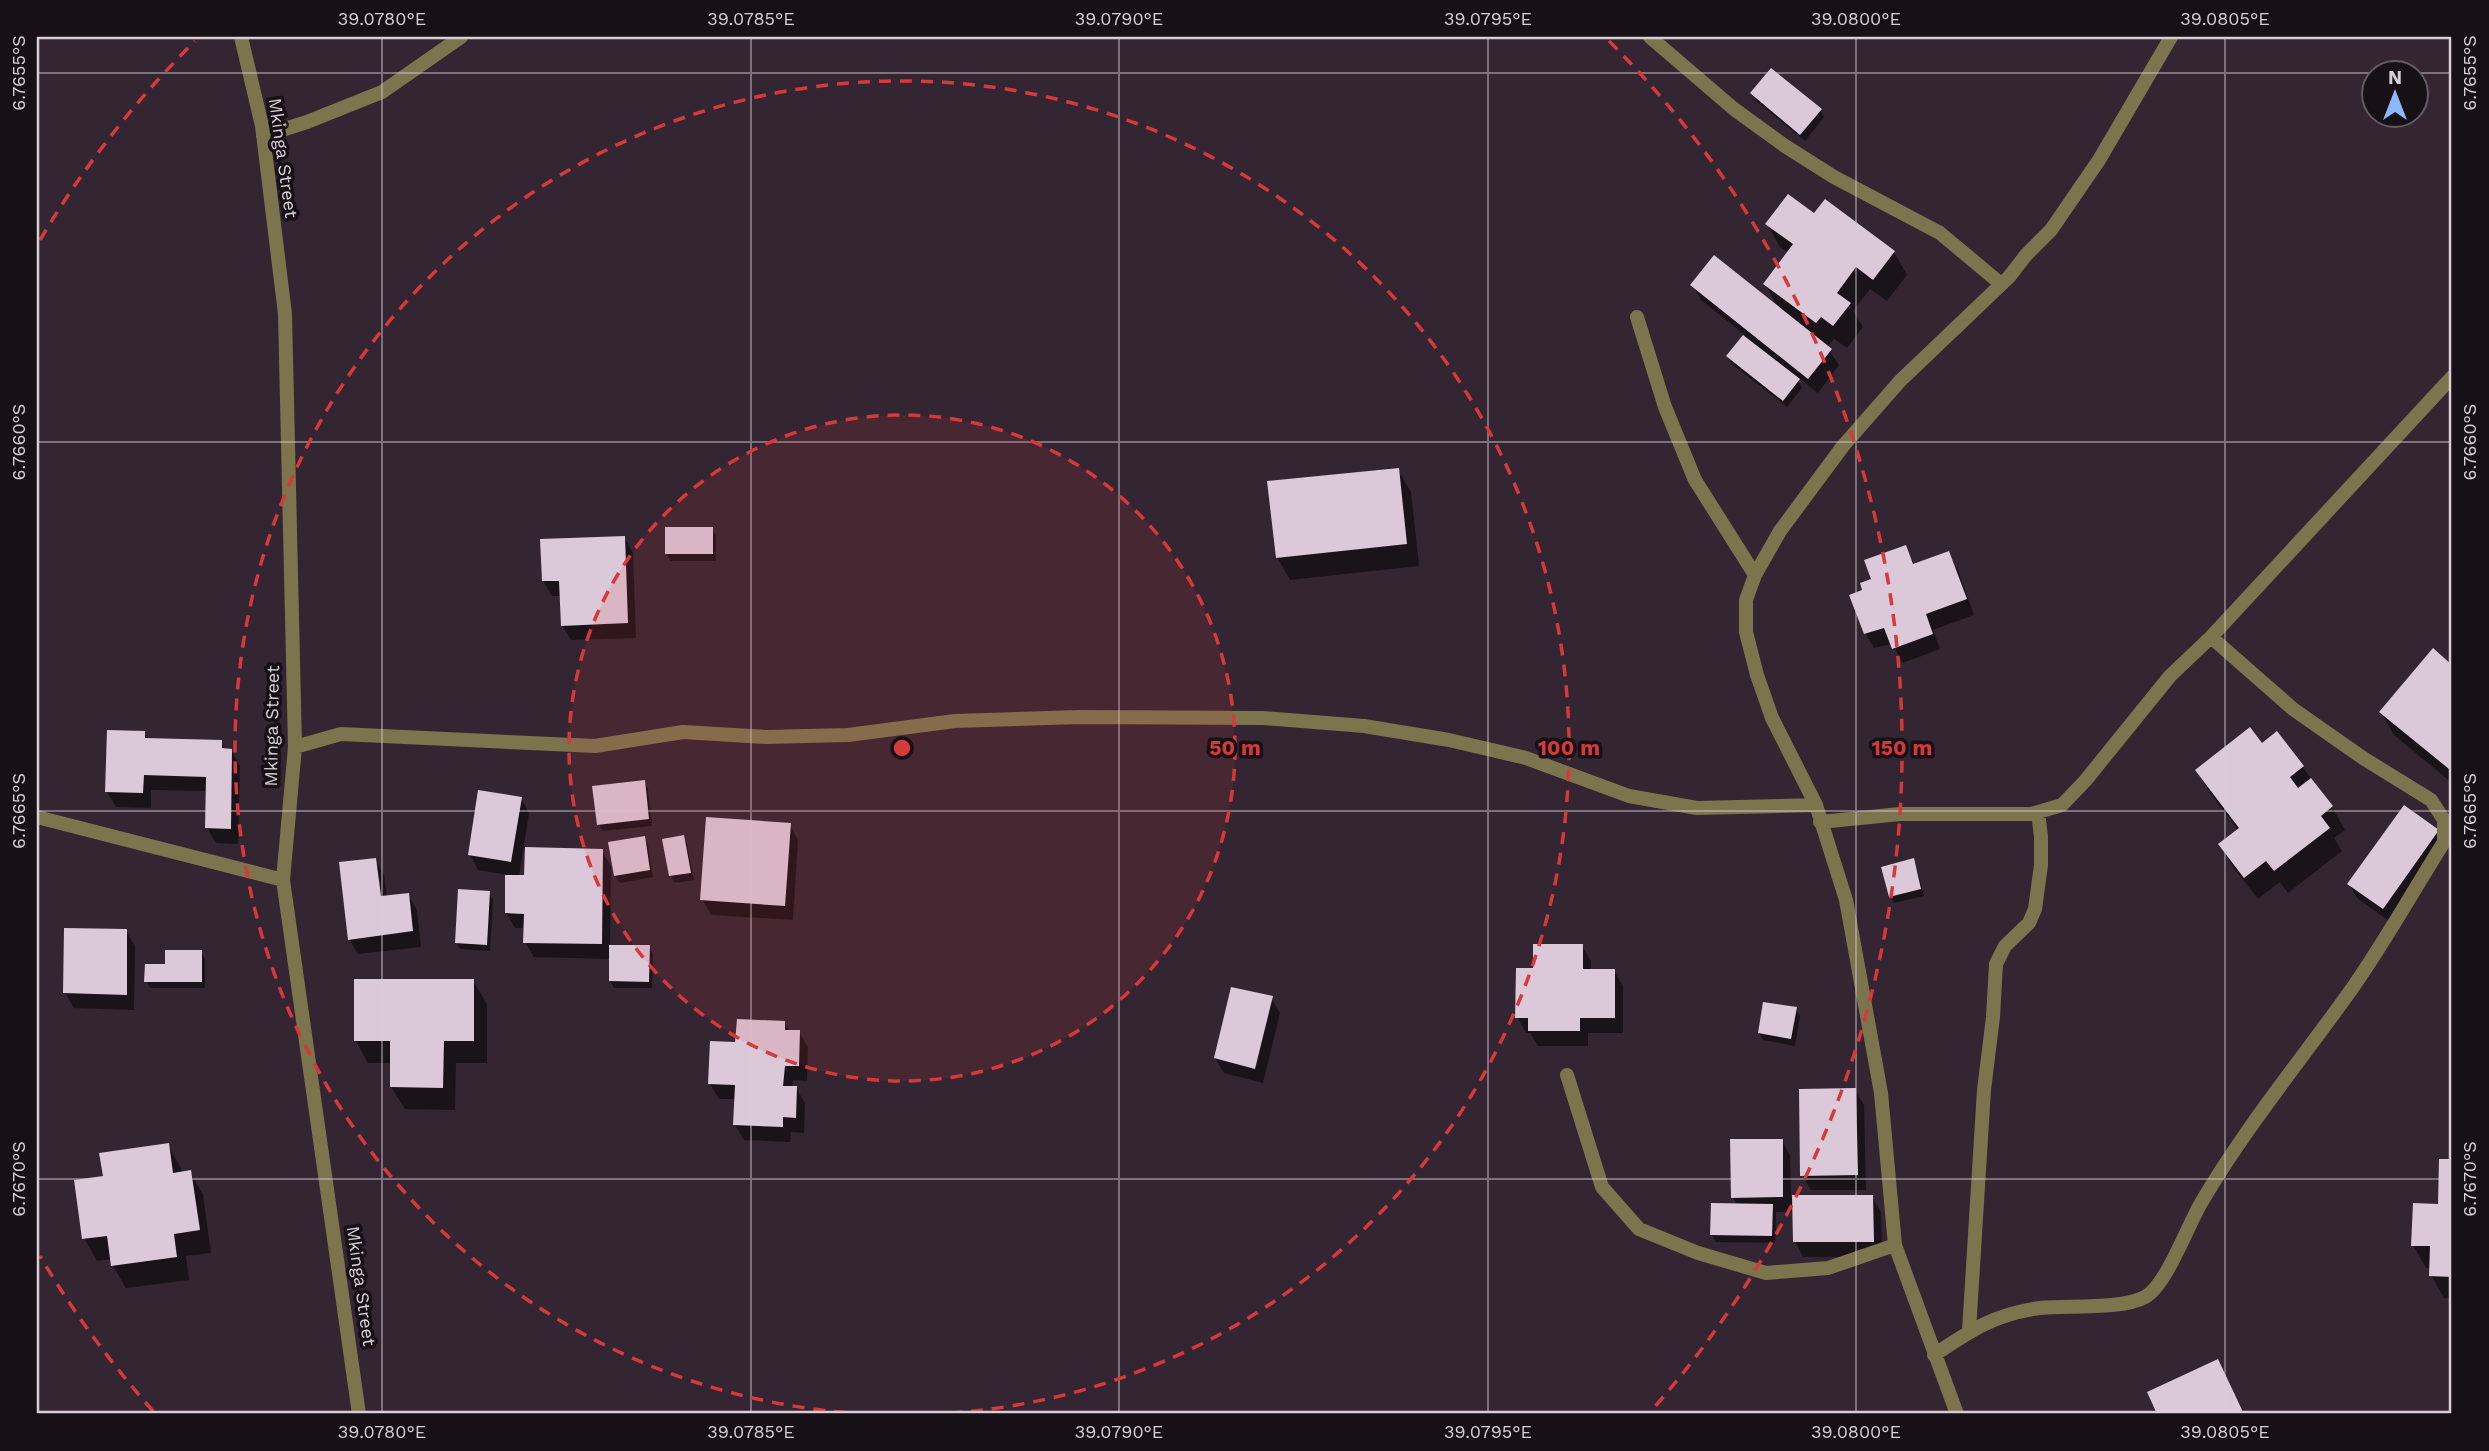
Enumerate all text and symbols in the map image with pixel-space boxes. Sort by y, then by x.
text: 39.0780°E [338,8,426,29]
text: 39.0785°E [707,8,795,29]
text: 39.0790°E [1075,8,1163,29]
text: 39.0795°E [1444,8,1532,29]
text: 39.0800°E [1811,8,1901,29]
text: 39.0805°E [2180,8,2270,29]
text: 6.7655°S [8,35,29,111]
text: 6.7655°S [2459,35,2480,111]
north arrow [2360,60,2430,130]
text: N [2388,66,2402,89]
street label: Mkinga Street [265,97,302,220]
text: 6.7660°S [8,404,29,480]
text: 6.7660°S [2459,404,2480,480]
street label: Mkinga Street [260,665,283,787]
text: 50 m [1209,735,1261,760]
text: 100 m [1538,735,1600,760]
text: 150 m [1872,735,1932,760]
centre of rings [890,736,914,760]
text: 6.7665°S [8,773,29,849]
text: 6.7665°S [2459,773,2480,849]
text: 6.7670°S [8,1141,29,1217]
text: 6.7670°S [2459,1141,2480,1217]
street label: Mkinga Street [343,1225,380,1348]
text: 39.0780°E [338,1421,426,1442]
text: 39.0785°E [707,1421,795,1442]
text: 39.0790°E [1075,1421,1163,1442]
text: 39.0795°E [1444,1421,1532,1442]
text: 39.0800°E [1811,1421,1901,1442]
text: 39.0805°E [2180,1421,2270,1442]

